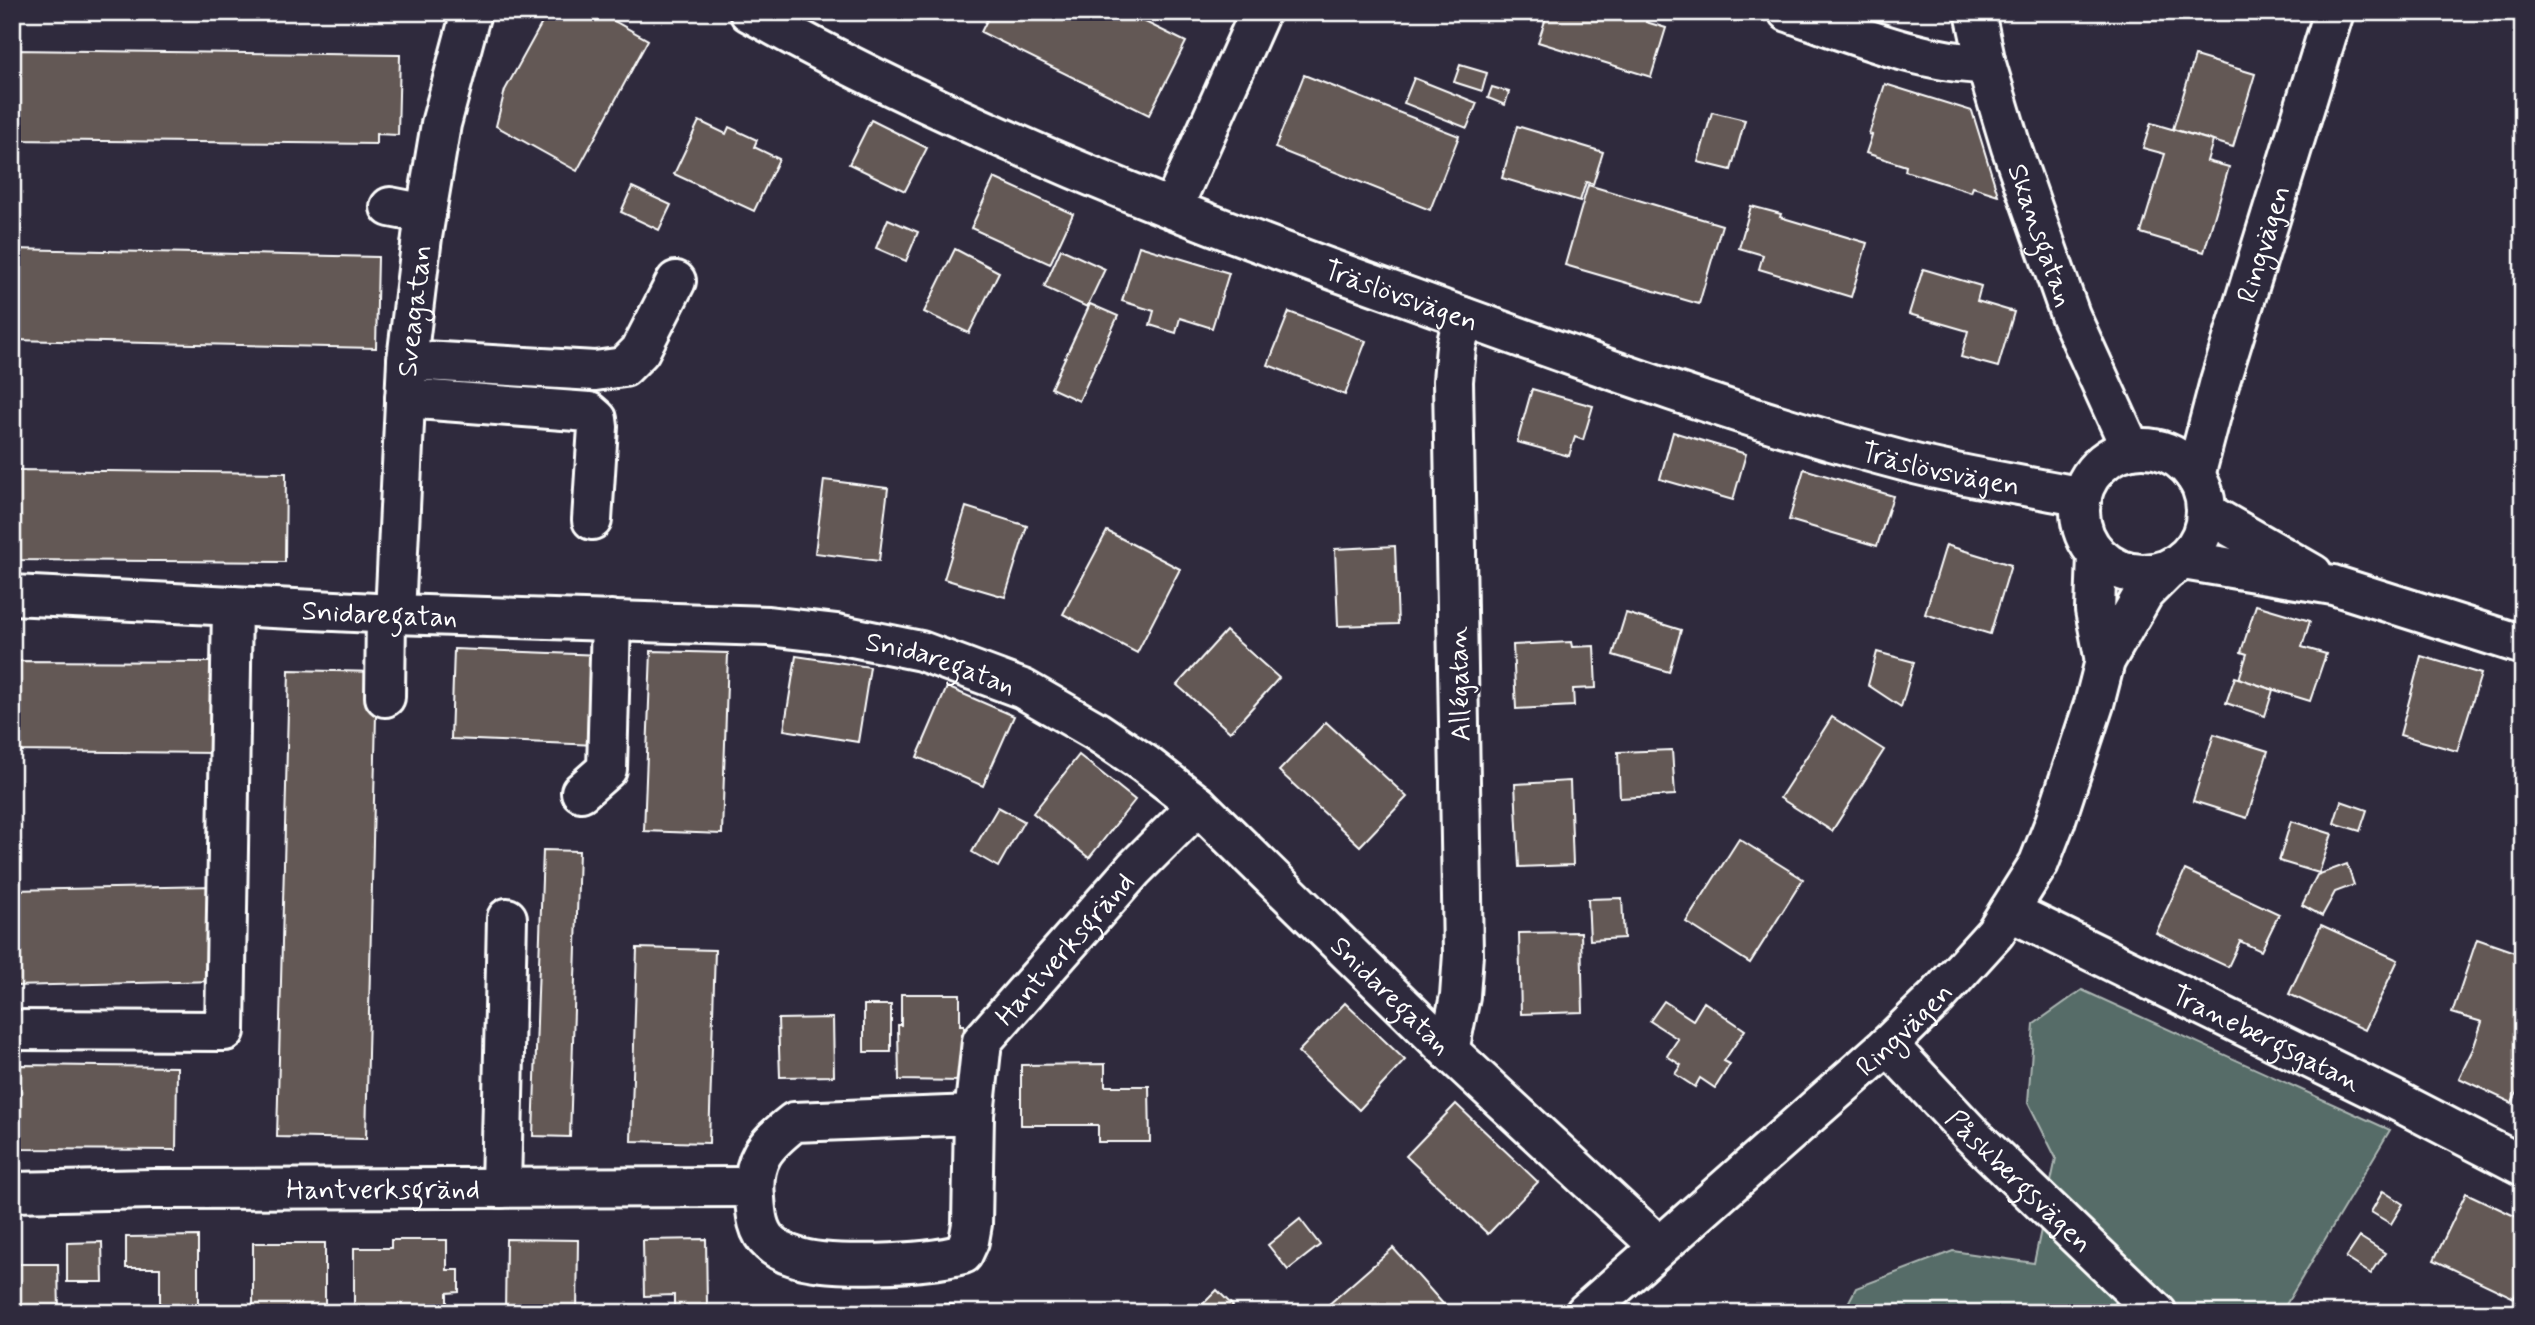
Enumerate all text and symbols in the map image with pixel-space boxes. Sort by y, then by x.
street label: Skansgatan [1997,159,2082,312]
street label: Ringvägen [2229,181,2300,308]
street label: Sveagatan [390,243,442,378]
street label: Träslövsvägen [1318,252,1483,342]
street label: Träslövsvägen [1857,434,2023,506]
street label: Snidaregatan [301,593,458,638]
street label: Snidaregatan [862,624,1020,706]
street label: Allégatan [1440,626,1481,742]
street label: Hantverksgränd [988,865,1144,1035]
street label: Snidaregatan [1321,929,1458,1064]
street label: Ringvägen [1849,975,1962,1086]
street label: Tranebergsgatan [2165,977,2367,1102]
street label: Påskbergsvägen [1936,1102,2100,1262]
street label: Hantverksgränd [286,1172,480,1212]

